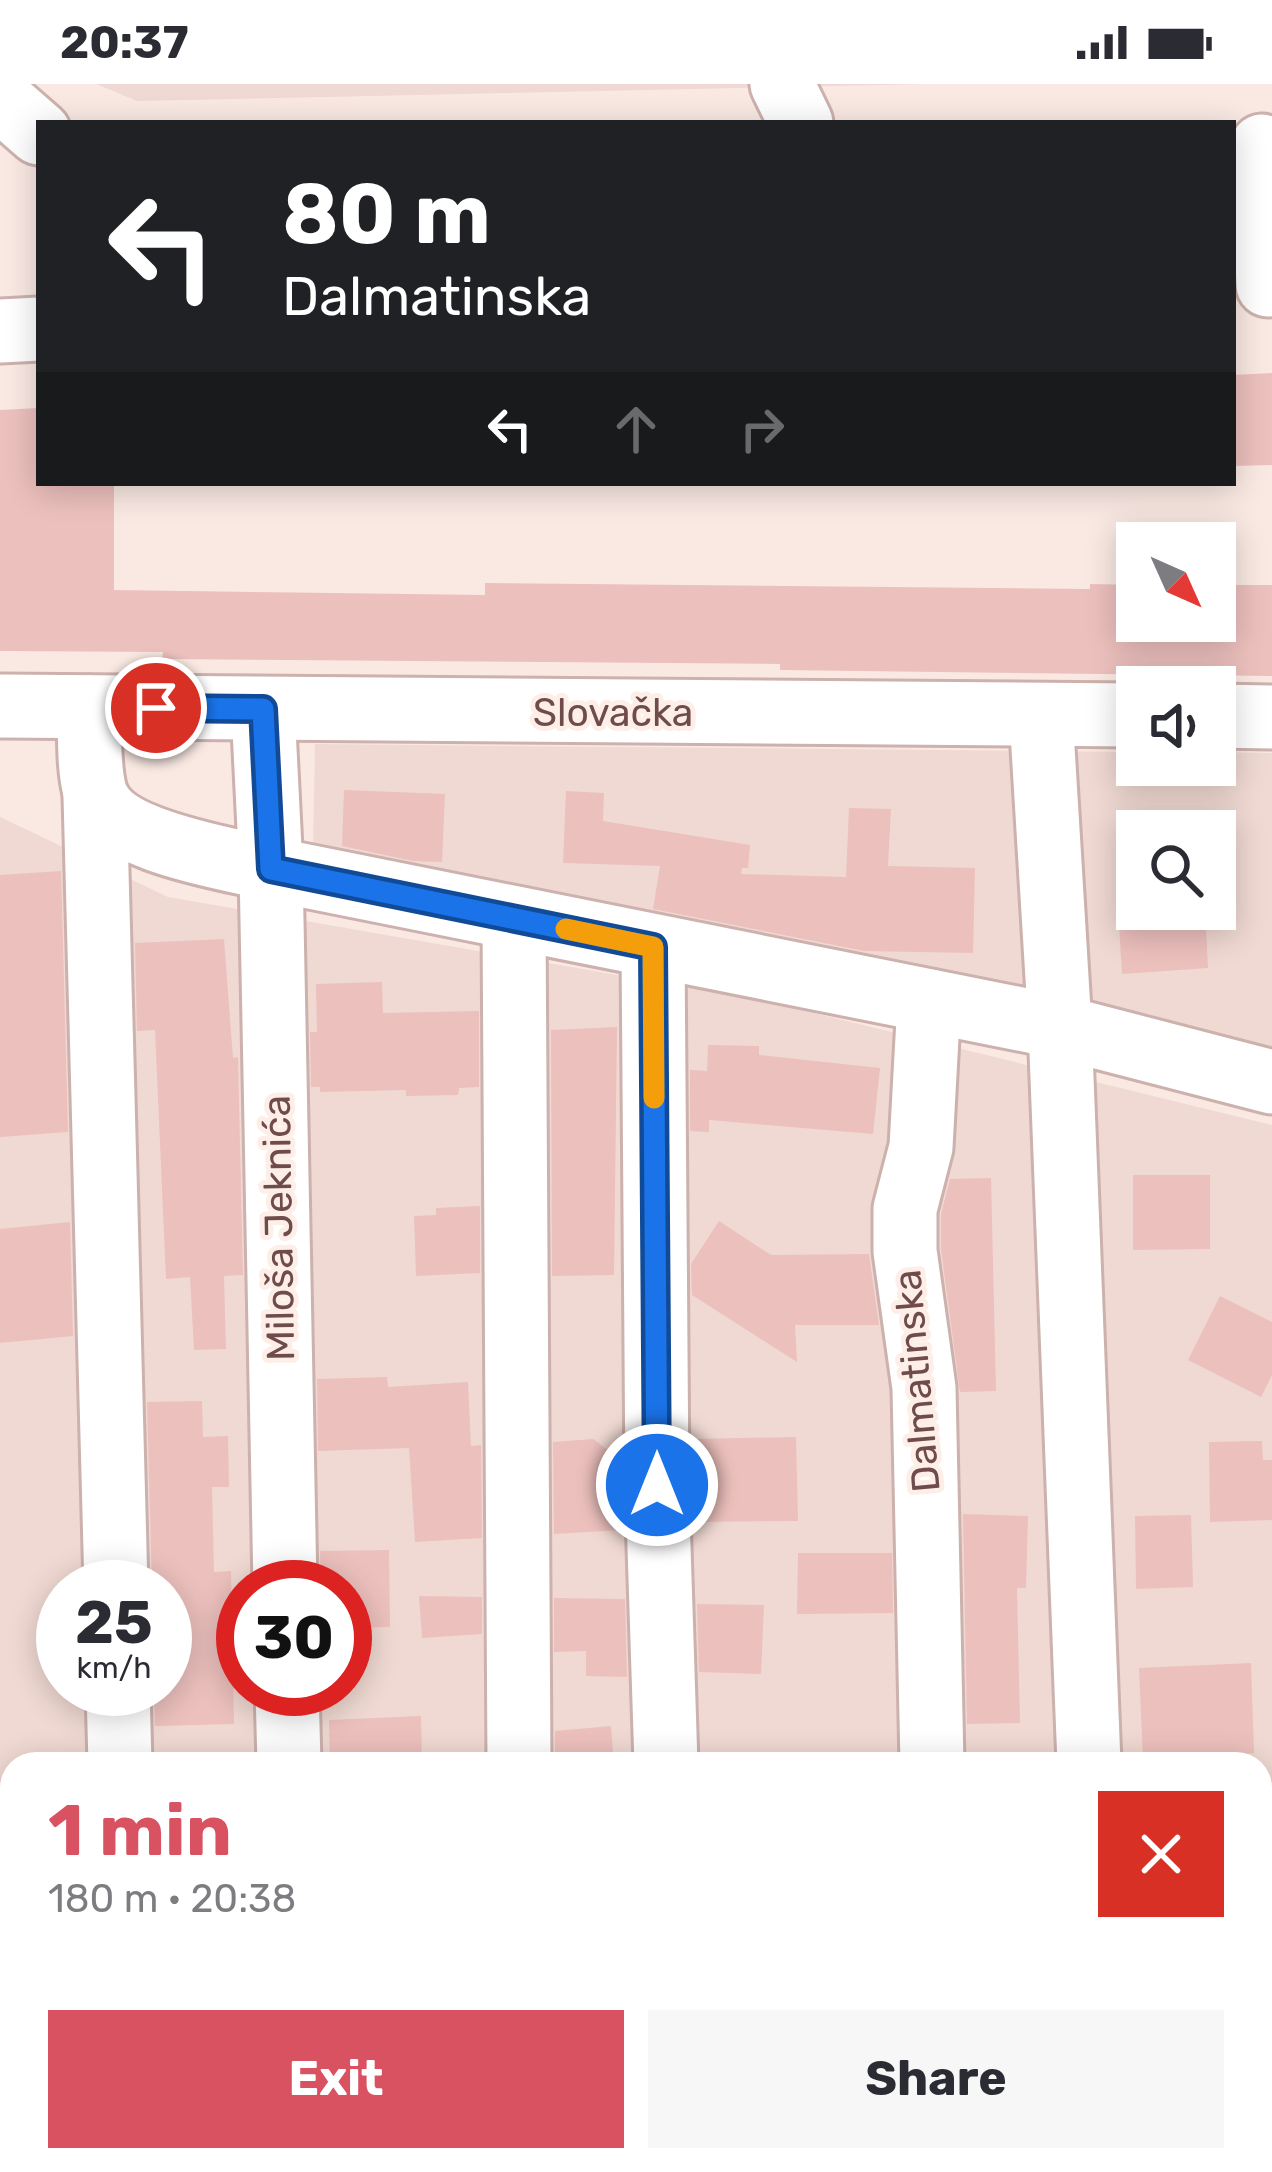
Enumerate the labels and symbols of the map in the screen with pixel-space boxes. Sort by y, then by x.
north arrow [1116,522,1236,642]
pin [105,657,207,759]
street label: Slovačka [533,690,693,736]
street label: Miloša Jeknića [254,1095,304,1361]
street label: Dalmatinska [884,1268,950,1494]
position arrow [594,1422,720,1548]
speed limit sign: 30 [216,1560,372,1716]

